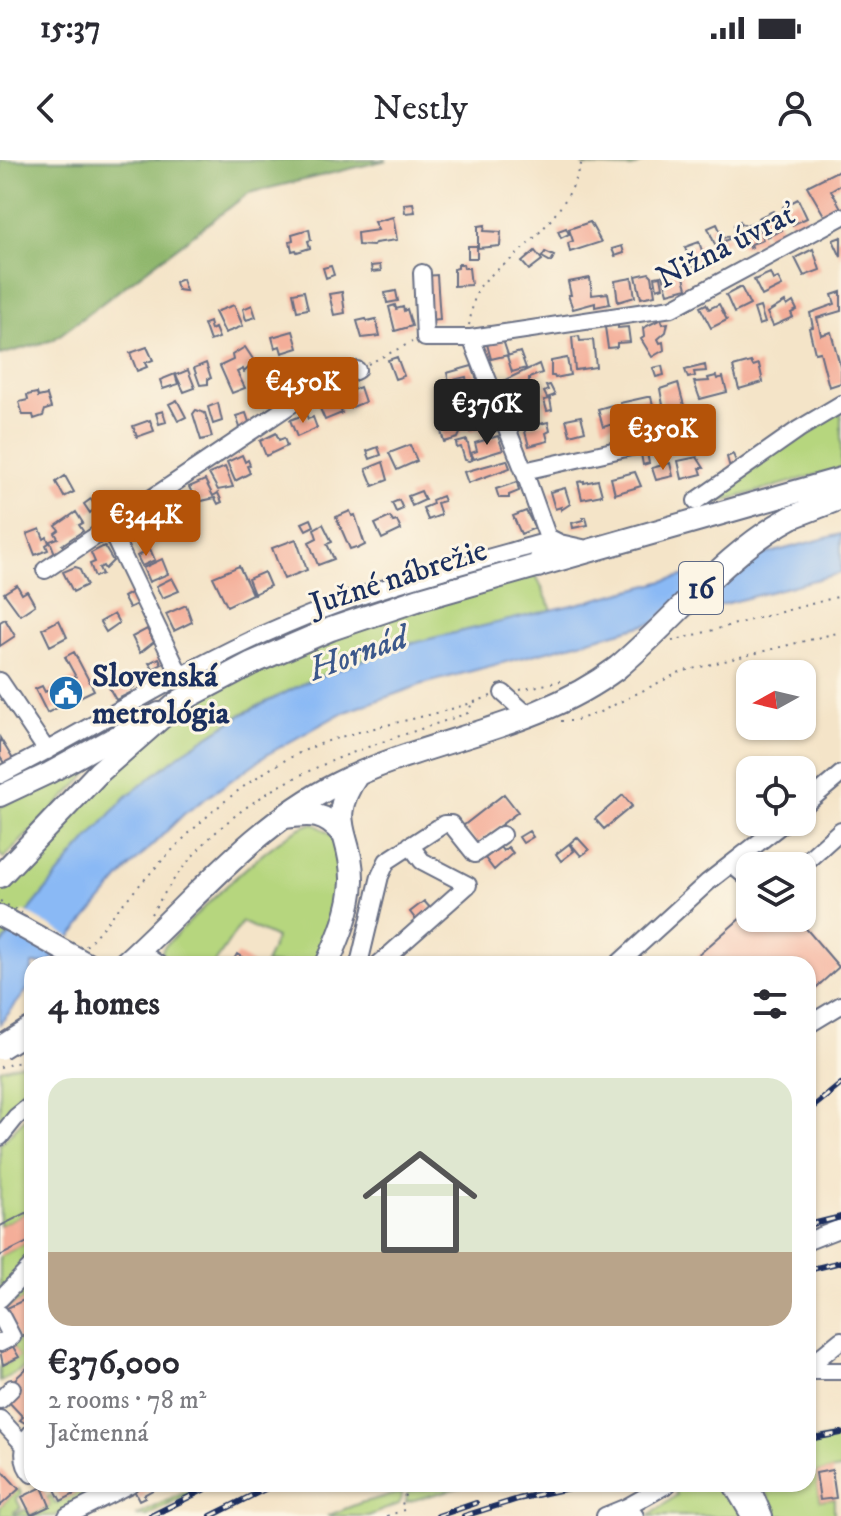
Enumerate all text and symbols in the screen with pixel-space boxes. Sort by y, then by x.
text: 15:37 [40,10,101,47]
icon: back [24,86,68,130]
text: Nestly [373,86,468,131]
icon: person [773,86,817,130]
street label: Nižná úvrať [650,194,804,299]
pin: €450K [247,357,359,425]
text: €450K [265,366,341,399]
pin: €376K [431,379,543,447]
text: €376K [452,388,522,421]
pin: €350K [607,404,719,472]
text: €350K [628,413,698,446]
pin: €344K [90,490,202,558]
text: €344K [109,499,183,532]
street label: Južné nábrežie [302,530,492,626]
road number: 16 [679,562,723,614]
water label: Hornád [302,615,417,691]
place label: Slovenská metrológia [92,657,230,734]
north arrow [736,660,816,740]
map controls [736,660,816,932]
public building icon: Slovenská metrológia [47,674,85,712]
button: locate [736,756,816,836]
button: layers [736,852,816,932]
icon: filters [748,982,792,1026]
text: 4 homes [48,983,160,1025]
icon: home [348,1130,492,1274]
text: €376,000 [48,1342,180,1384]
text: 2 rooms · 78 m² [48,1384,206,1417]
text: Jačmenná [48,1417,149,1450]

